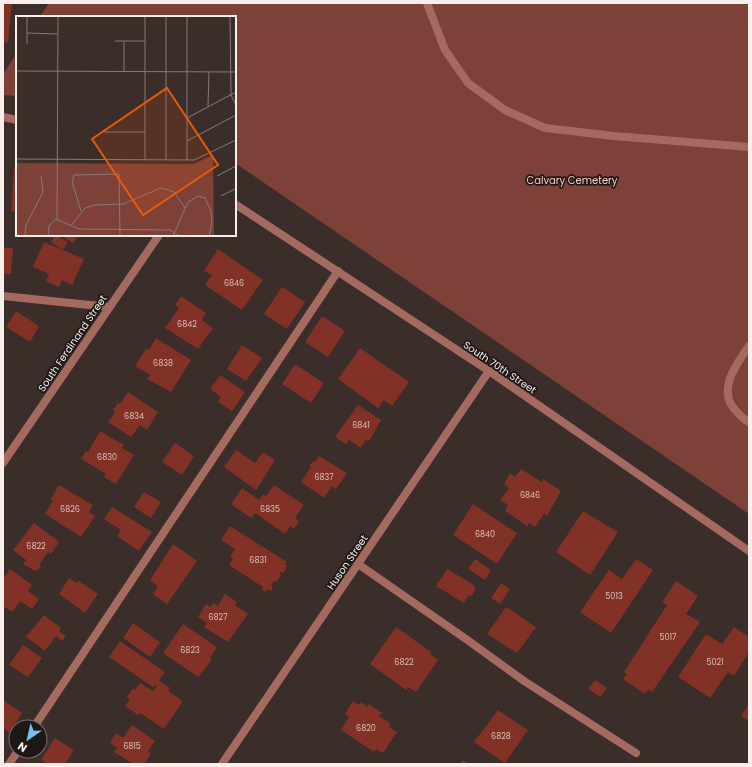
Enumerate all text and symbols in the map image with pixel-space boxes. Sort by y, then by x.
inset map [16,16,236,236]
park label: Calvary Cemetery [527,173,618,188]
house number: 6846 [224,278,244,289]
street label: South Ferdinand Street [34,292,111,395]
house number: 6842 [177,319,197,330]
street label: South 70th Street [460,337,539,398]
house number: 6838 [153,358,173,369]
house number: 6834 [124,411,144,422]
house number: 6841 [352,420,370,431]
house number: 6830 [97,452,117,463]
house number: 6837 [314,472,334,483]
house number: 6846 [520,490,540,501]
house number: 6826 [60,504,80,515]
house number: 6835 [260,504,280,515]
house number: 6840 [475,529,495,540]
street label: Huson Street [323,532,372,593]
house number: 6822 [26,541,46,552]
house number: 6831 [249,555,267,566]
house number: 5013 [605,591,623,602]
house number: 6827 [208,612,228,623]
house number: 5017 [660,632,677,643]
house number: 6823 [180,645,200,656]
house number: 6822 [394,657,414,668]
house number: 5021 [706,657,724,668]
north arrow [8,719,48,759]
house number: 6820 [356,723,376,734]
house number: 6828 [491,731,511,742]
text: N [15,738,30,756]
house number: 6815 [123,741,141,752]

